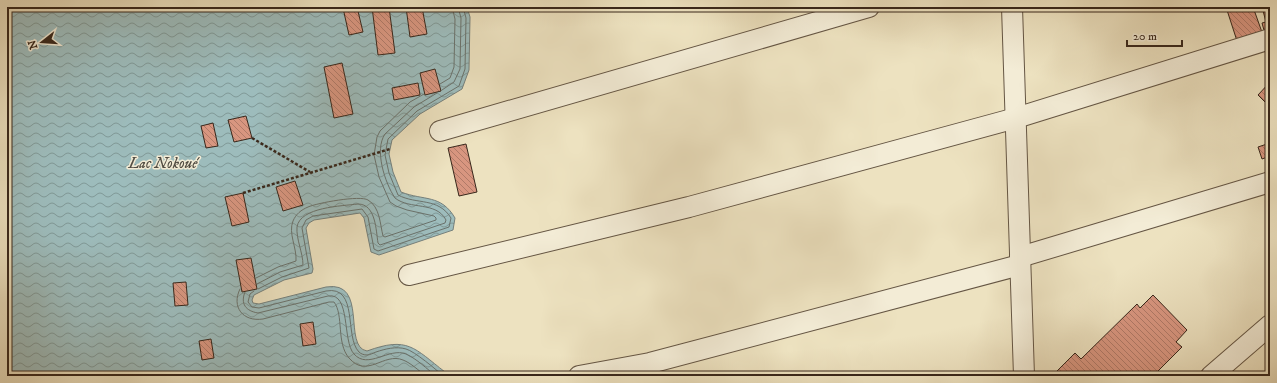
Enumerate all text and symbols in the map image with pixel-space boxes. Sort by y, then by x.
north arrow [22,22,62,62]
scale bar [1127,22,1182,48]
text: 20 m [1133,29,1157,44]
text: N [25,38,41,51]
water label: Lac Nokoué [128,154,200,173]

